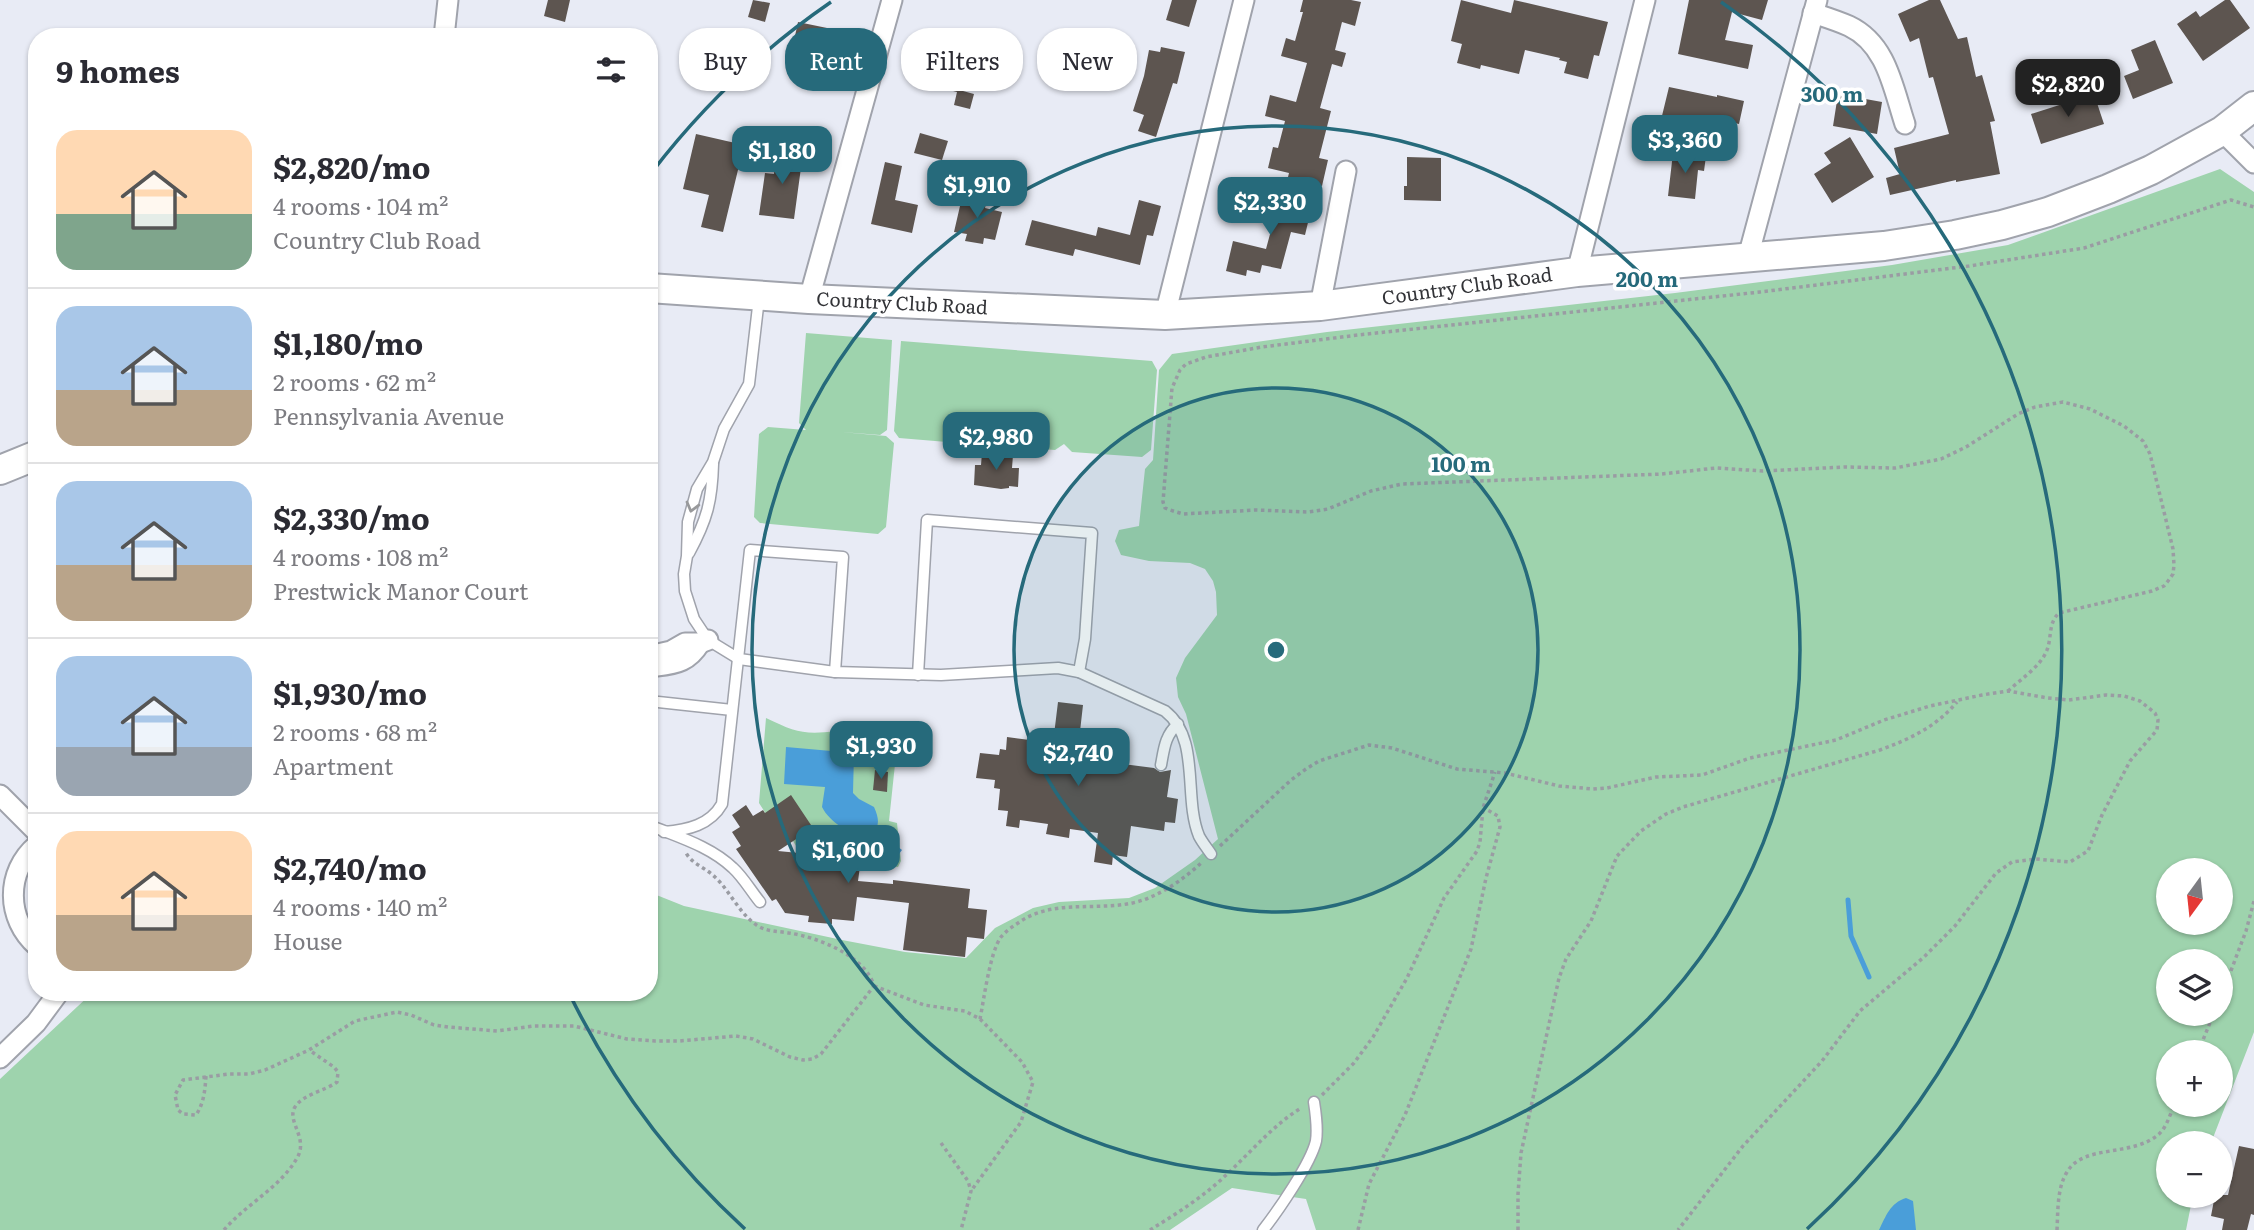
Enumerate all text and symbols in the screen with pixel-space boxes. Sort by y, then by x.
chip: Buy [679,28,771,91]
chip: Rent [785,28,887,91]
chip: Filters [901,28,1023,91]
chip: New [1037,28,1137,91]
text: 9 homes [56,48,180,92]
icon: filters [592,51,630,89]
pin: $2,820 [2011,60,2125,119]
text: $2,820 [2031,65,2105,99]
text: 300 m [1801,77,1863,108]
pin: $3,360 [1628,116,1742,175]
text: $3,360 [1648,121,1722,155]
pin: $1,180 [725,127,839,186]
text: $1,180 [748,132,816,166]
text: $2,820/mo [273,144,430,188]
icon: home [112,158,196,242]
pin: $1,910 [920,160,1034,220]
text: $1,910 [943,166,1011,200]
pin: $2,330 [1213,177,1327,237]
text: $2,330 [1234,183,1306,217]
text: 4 rooms · 104 m² [273,188,448,222]
text: Country Club Road [273,222,481,256]
street label: Country Club Road [1380,259,1554,311]
text: 200 m [1616,262,1678,293]
street label: Country Club Road [816,284,989,320]
text: $1,180/mo [273,320,423,364]
icon: home [112,334,196,418]
text: 2 rooms · 62 m² [273,364,436,398]
text: Pennsylvania Avenue [273,398,504,432]
pin: $2,980 [939,412,1053,472]
text: $2,980 [959,418,1033,452]
text: 100 m [1431,447,1491,478]
text: $2,330/mo [273,495,430,539]
one-way arrow [686,501,701,513]
icon: home [112,509,196,593]
text: 4 rooms · 108 m² [273,539,448,573]
text: Prestwick Manor Court [273,573,528,607]
centre of rings [1264,638,1288,662]
text: $1,930/mo [273,670,427,714]
icon: home [112,684,196,768]
text: 2 rooms · 68 m² [273,714,437,748]
pin: $1,930 [824,722,938,781]
text: $1,930 [846,727,916,761]
pin: $2,740 [1021,728,1135,788]
text: $2,740 [1043,734,1113,768]
text: Apartment [273,748,393,782]
pin: $1,600 [791,826,905,885]
text: $1,600 [812,831,884,865]
text: $2,740/mo [273,845,427,889]
north arrow [2156,858,2233,934]
map controls [2156,858,2233,1208]
icon: home [112,859,196,943]
text: 4 rooms · 140 m² [273,889,447,923]
text: House [273,923,342,957]
button: layers [2156,949,2233,1026]
button: + [2156,1040,2233,1117]
button: − [2156,1131,2233,1208]

